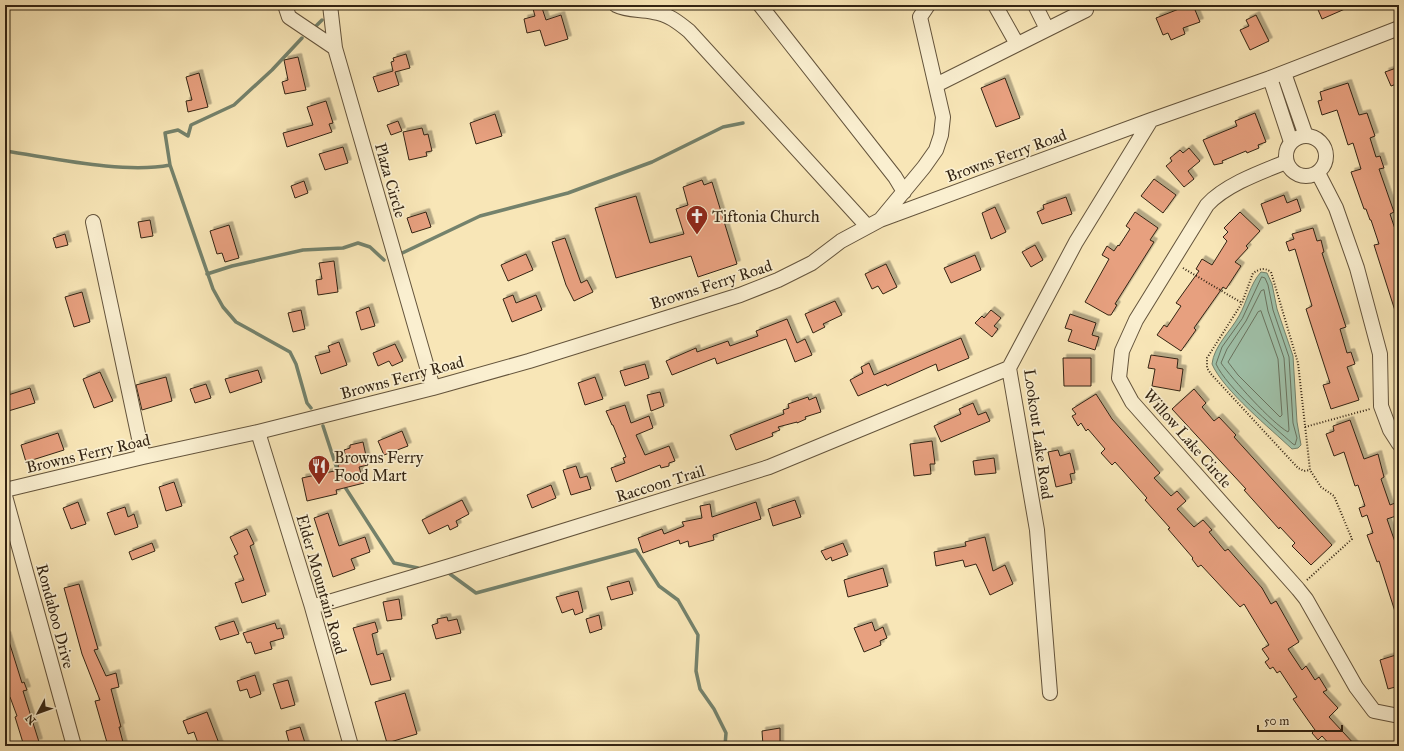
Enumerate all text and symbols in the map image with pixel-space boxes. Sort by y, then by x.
street label: Browns Ferry Road [943,125,1069,186]
street label: Plaza Circle [371,141,410,220]
church icon: Tiftonia Church [684,203,710,236]
place label: Tiftonia Church [712,207,820,226]
street label: Browns Ferry Road [648,256,774,313]
street label: Browns Ferry Road [338,352,466,403]
street label: Lookout Lake Road [1020,368,1057,500]
street label: Willow Lake Circle [1139,385,1236,492]
street label: Browns Ferry Road [24,430,152,477]
place label: Browns Ferry Food Mart [334,448,424,485]
restaurant icon: Browns Ferry Food Mart [306,453,332,486]
street label: Raccoon Trail [613,461,708,506]
street label: Elder Mountain Road [292,512,351,656]
street label: Rondaboo Drive [32,562,79,671]
north arrow [18,693,58,733]
scale bar [1258,707,1342,733]
text: N [22,711,39,727]
text: 50 m [1264,714,1289,728]

